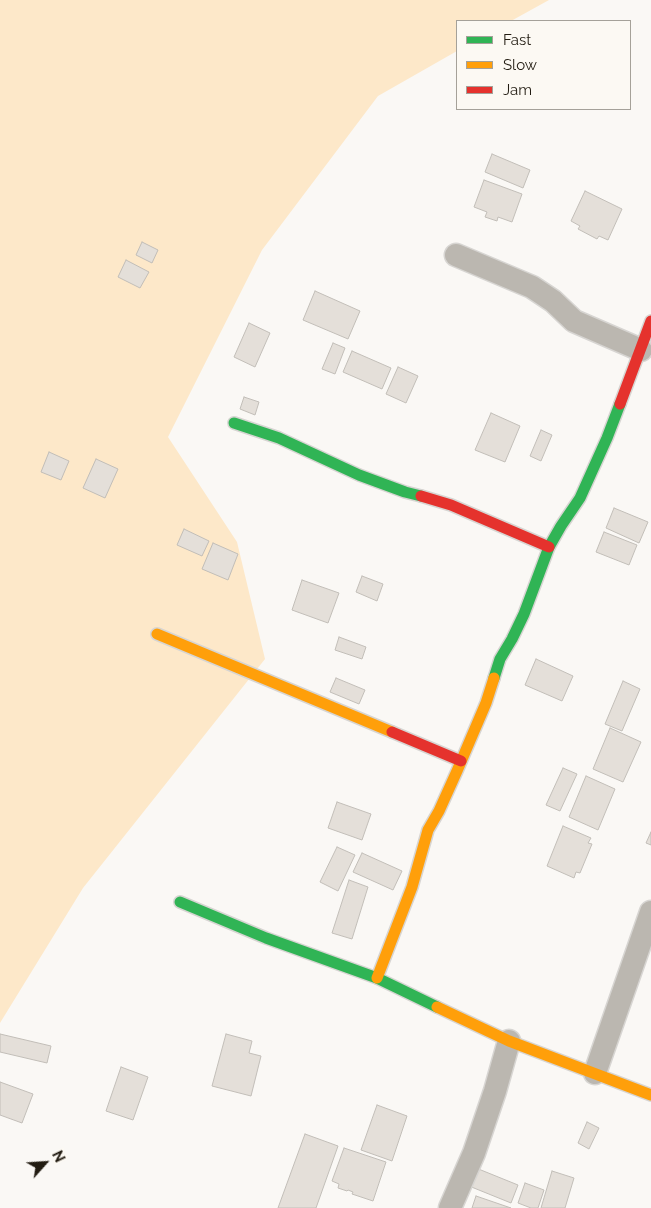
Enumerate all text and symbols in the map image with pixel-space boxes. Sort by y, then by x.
legend [456,20,631,110]
text: Fast [503,31,531,49]
text: Slow [503,56,537,74]
text: Jam [503,81,532,99]
north arrow [20,1138,70,1188]
text: N [49,1148,68,1165]

